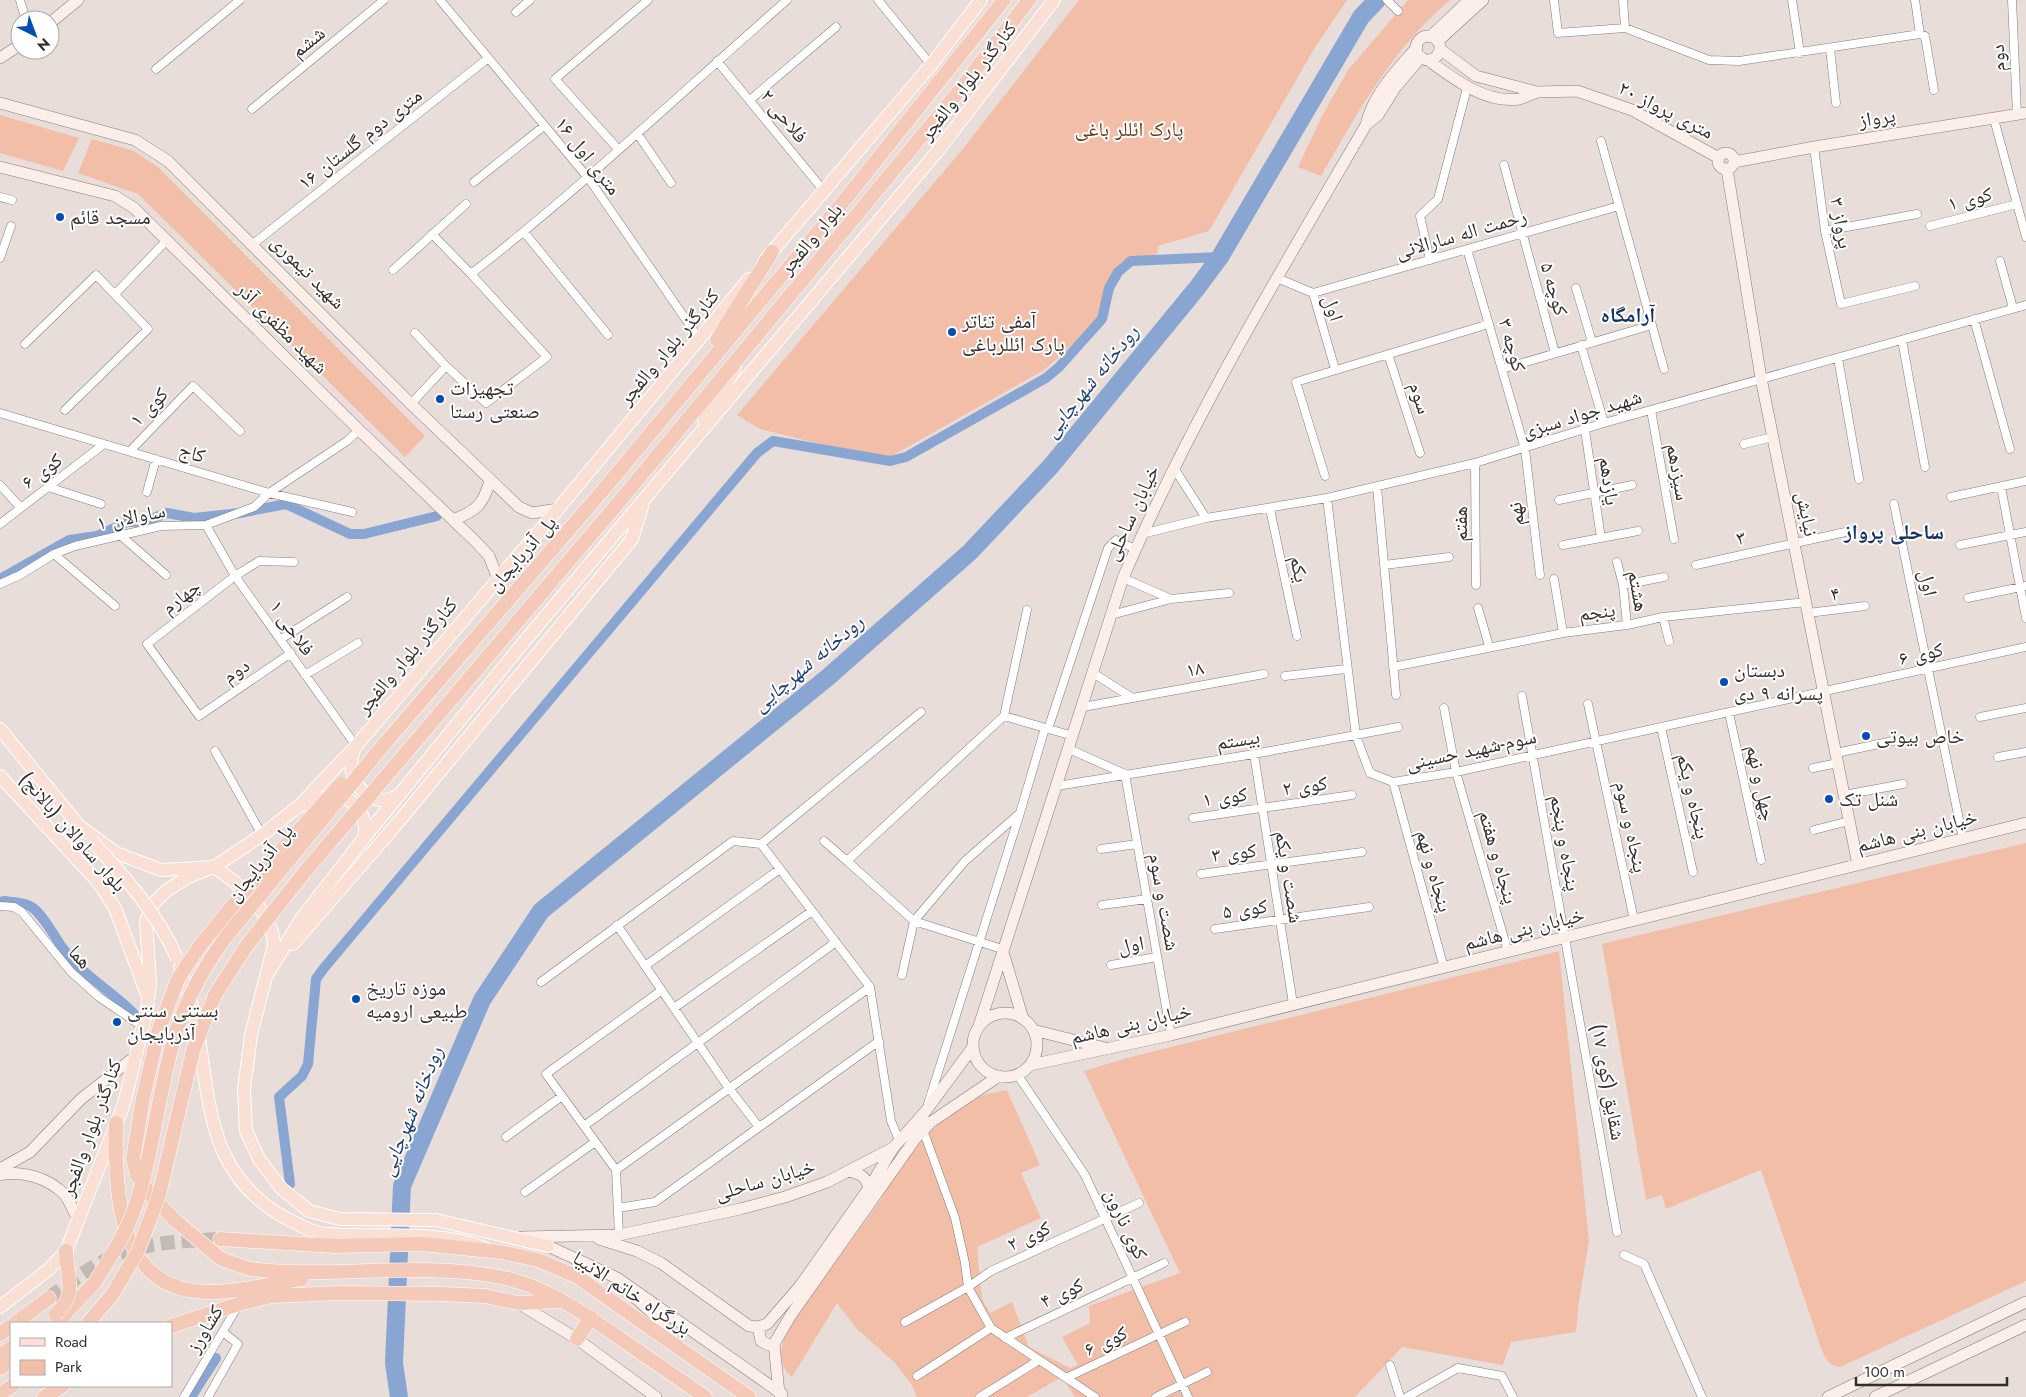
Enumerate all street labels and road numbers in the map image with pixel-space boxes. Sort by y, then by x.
street label: کنارگذر بلوار والفجر [912,15,1024,148]
street label: ششم [285,19,331,65]
street label: دوم [1983,44,2013,72]
street label: ۲۰ متری پرواز [1613,74,1719,146]
street label: ۱۶ متری دوم گلستان [292,81,428,197]
street label: فلاحی ۲ [753,83,815,149]
street label: پرواز [1856,101,1898,135]
street label: ۱۶ متری اول [548,111,628,201]
street label: کوی ۱ [1945,179,1995,219]
street label: پرواز ۳ [1822,195,1860,251]
street label: بلوار والفجر [772,197,850,282]
street label: رحمت اله سارالانی [1392,201,1530,267]
street label: شهید تیموری [264,228,352,316]
street label: کوچه ۵ [1533,259,1575,319]
street label: شهید مظفری آذر [229,275,335,381]
street label: کنارگذر بلوار والفجر [611,282,726,412]
street label: اول [1315,291,1351,325]
street label: کوچه ۳ [1491,315,1533,375]
street label: سوم [1401,378,1439,418]
street label: کوی ۱ [123,381,175,433]
street label: شهید جواد سبزی [1518,382,1646,446]
street label: کاج [175,435,209,471]
street label: سیزدهم [1659,441,1697,503]
street label: کوی ۶ [15,446,69,496]
street label: یازدهم [1591,455,1627,507]
street label: خیابان ساحلی [1097,460,1167,566]
street label: نیایش [1788,489,1826,539]
street label: ساوالان ۱ [94,496,168,538]
street label: نهم [1500,500,1532,528]
street label: هفتم [1446,506,1475,542]
street label: پل آذربایجان [481,509,563,599]
street label: ۳ [1733,523,1749,553]
street label: یکم [1282,553,1316,585]
street label: اول [1911,567,1945,599]
street label: هشتم [1620,568,1656,614]
street label: چهارم [155,572,207,622]
street label: ۴ [1829,579,1841,609]
street label: کنارگذر بلوار والفجر [349,591,464,721]
street label: فلاحی ۱ [262,594,322,662]
street label: پنجم [1577,595,1617,629]
street label: کوی ۶ [1896,635,1946,673]
street label: دوم [217,651,255,691]
street label: ۱۸ [1184,653,1206,685]
street label: بیستم [1214,722,1262,758]
street label: سوم-شهید حسینی [1403,722,1539,778]
street label: چهل و نهم [1739,742,1783,824]
street label: پنجاه و یکم [1669,750,1717,842]
street label: بلوار ساوالان (بالانج) [13,766,133,898]
street label: کوی ۲ [1281,769,1329,803]
street label: پنجاه و سوم [1607,779,1655,876]
street label: کوی ۱ [1201,780,1249,814]
street label: پنجاه و پنجم [1542,793,1588,893]
street label: خیابان بنی هاشم [1854,802,1981,860]
street label: پنجاه و هفتم [1471,807,1525,907]
street label: پل آذربایجان [219,818,301,908]
street label: پنجاه و نهم [1408,826,1460,916]
street label: شصت و یکم [1267,829,1311,925]
street label: کوی ۳ [1210,836,1258,870]
street label: شصت و سوم [1141,851,1187,953]
street label: کوی ۵ [1221,892,1269,926]
street label: خیابان بنی هاشم [1461,900,1588,958]
street label: اول [1116,928,1146,962]
street label: هما [61,939,99,975]
street label: خیابان بنی هاشم [1068,996,1195,1052]
street label: شقایق (کوی ۱۷) [1583,1021,1633,1143]
street label: کنارگذر بلوار والفجر [52,1055,129,1202]
street label: خیابان ساحلی [712,1152,819,1208]
street label: کوی نارون [1097,1184,1155,1264]
street label: کوی ۲ [1002,1213,1056,1259]
street label: بزرگراه خاتم الانبیا [567,1244,697,1342]
street label: کوی ۴ [1035,1270,1089,1316]
street label: کشاورز [179,1299,231,1359]
street label: کوی ۶ [1079,1318,1133,1364]

